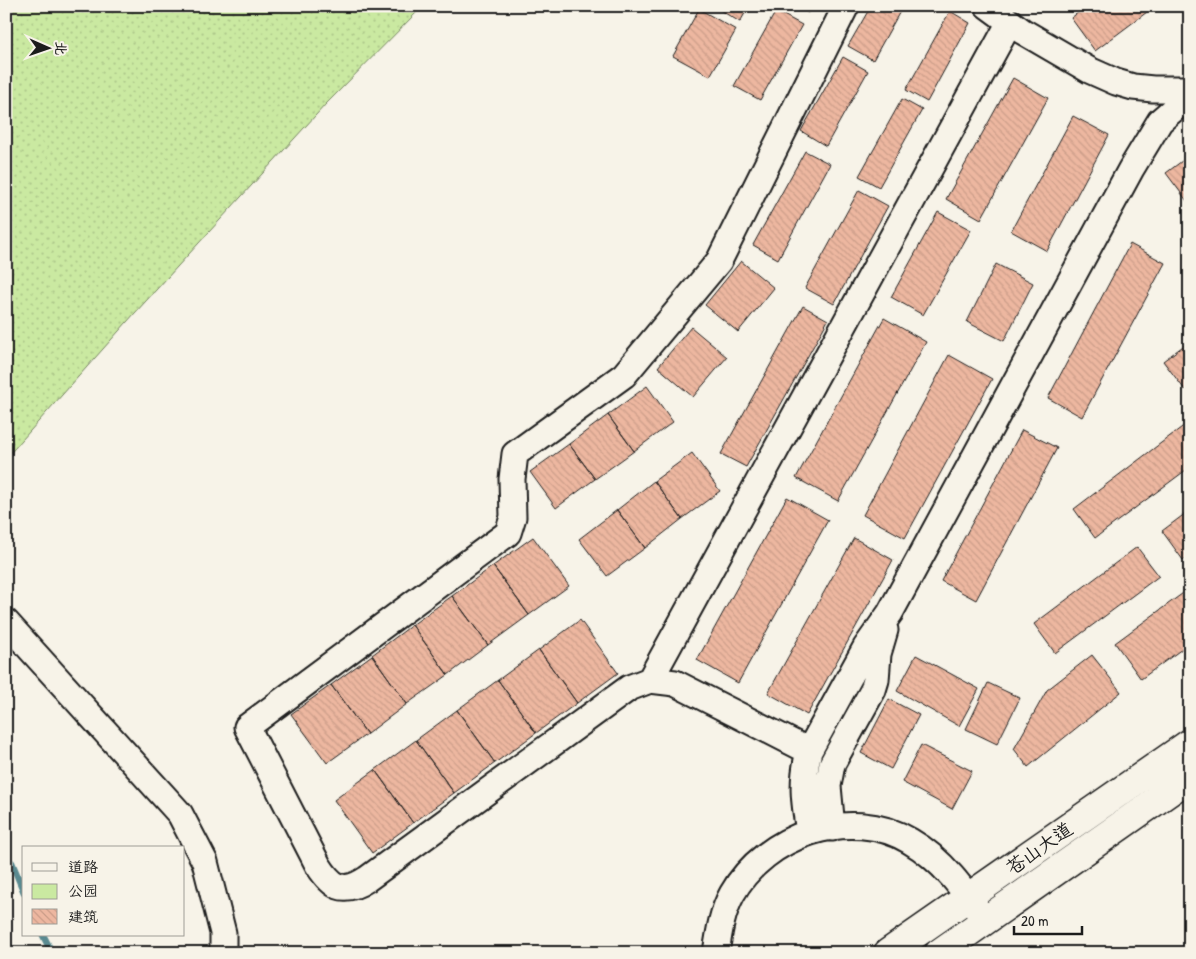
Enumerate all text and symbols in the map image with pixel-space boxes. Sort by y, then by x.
north arrow [22,22,72,72]
text: 北 [52,41,71,56]
street label: 苍山大道 [1000,816,1078,880]
legend [22,846,185,936]
text: 道路 [68,856,98,877]
text: 公园 [68,880,98,901]
scale bar [1014,904,1081,936]
text: 建筑 [68,906,98,927]
text: 20 m [1021,910,1048,931]

